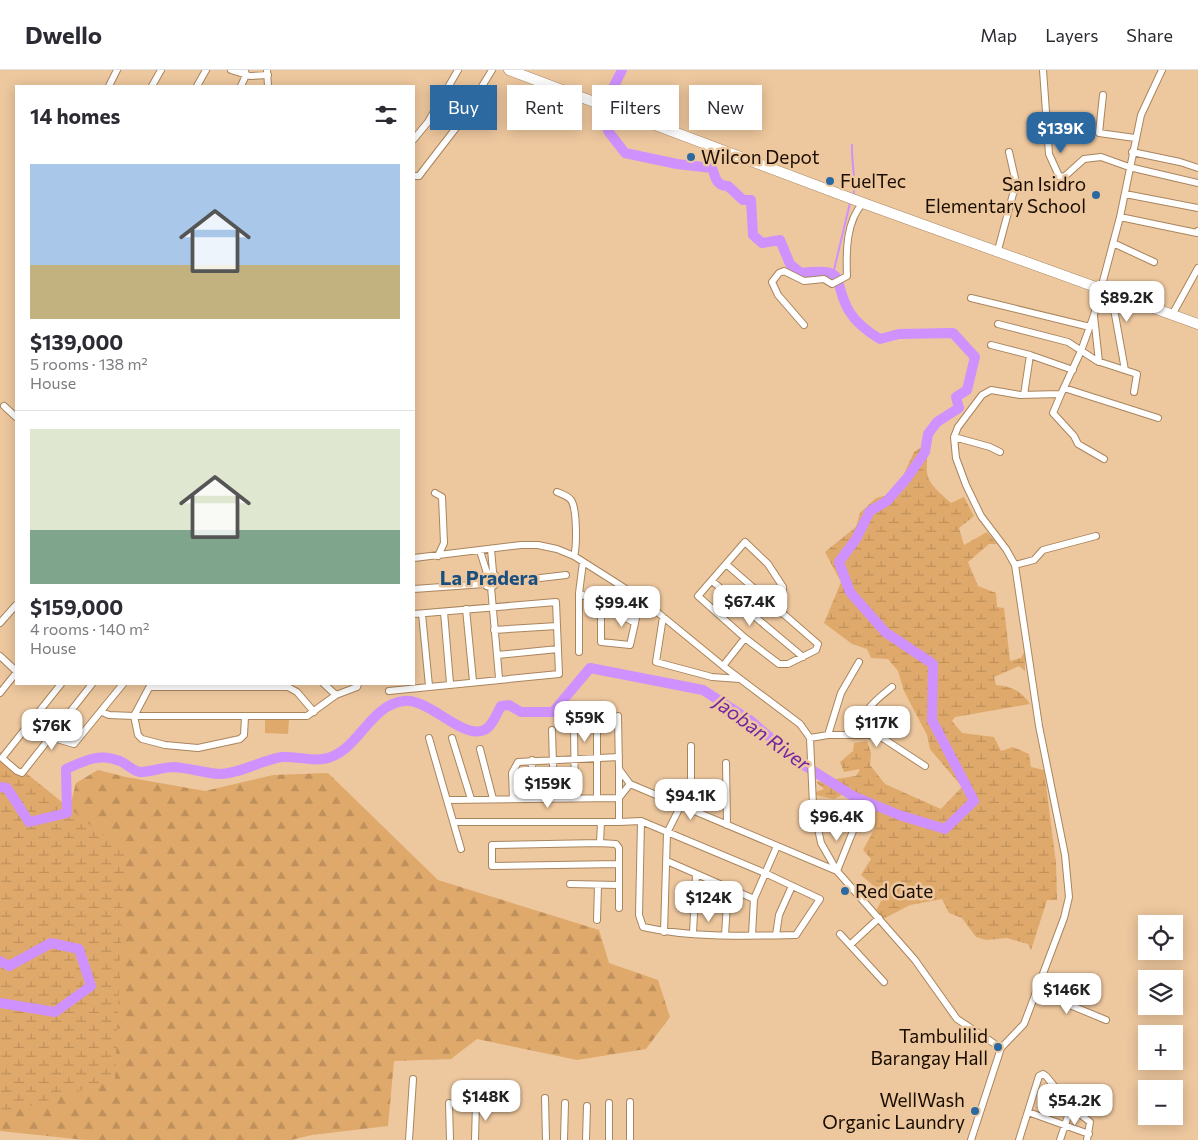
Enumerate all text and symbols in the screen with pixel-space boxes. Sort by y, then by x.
text: Dwello [25,20,102,49]
text: Map [980,24,1017,46]
text: Layers [1045,24,1098,46]
text: Share [1126,24,1173,46]
chip: Buy [430,85,497,130]
chip: Rent [507,85,582,130]
chip: Filters [592,85,679,130]
chip: New [689,85,762,130]
icon: filters [372,101,400,129]
text: 14 homes [30,103,120,128]
pin: $139K [1026,112,1096,154]
text: $139K [1038,118,1084,137]
place label: Wilcon Depot [701,145,820,168]
marker: Wilcon Depot [685,151,697,163]
place label: FuelTec [840,169,906,192]
place label: San Isidro Elementary School [925,172,1086,217]
marker: FuelTec [824,175,836,187]
marker: San Isidro Elementary School [1090,189,1102,201]
icon: home [170,196,260,286]
pin: $89.2K [1086,280,1168,323]
text: $89.2K [1100,287,1154,306]
text: $139,000 [30,329,123,354]
text: 5 rooms · 138 m² [30,354,148,373]
text: House [30,373,76,392]
icon: home [170,462,260,552]
district label: La Pradera [440,565,538,589]
pin: $67.4K [709,584,791,627]
pin: $99.4K [581,586,663,628]
text: $67.4K [724,591,776,610]
text: $99.4K [595,592,649,611]
text: $159,000 [30,594,123,619]
text: 4 rooms · 140 m² [30,619,149,638]
text: House [30,638,76,657]
water label: Jaoban River [708,688,816,776]
pin: $59K [555,700,615,743]
pin: $117K [842,706,912,748]
text: $59K [565,707,605,726]
pin: $76K [22,708,82,751]
text: $117K [855,712,899,731]
text: $76K [33,715,71,734]
pin: $159K [513,766,583,809]
text: $159K [525,773,571,792]
pin: $94.1K [650,778,732,821]
text: $94.1K [666,785,716,804]
pin: $96.4K [796,800,878,842]
text: $96.4K [810,806,864,825]
place label: Red Gate [855,879,933,902]
pin: $124K [674,880,744,923]
marker: Red Gate [839,885,851,897]
text: $124K [686,887,732,906]
map controls [1138,915,1183,1125]
button: locate [1138,915,1183,960]
button: layers [1138,970,1183,1015]
pin: $146K [1032,972,1102,1015]
text: $146K [1043,979,1091,998]
place label: Tambulilid Barangay Hall [870,1024,988,1069]
button: + [1138,1025,1183,1070]
marker: Tambulilid Barangay Hall [992,1041,1004,1053]
pin: $148K [451,1080,521,1122]
button: − [1138,1080,1183,1125]
pin: $54.2K [1034,1084,1116,1126]
text: $148K [462,1086,510,1105]
place label: WellWash Organic Laundry [822,1088,965,1133]
text: $54.2K [1049,1090,1101,1109]
marker: WellWash Organic Laundry [969,1105,981,1117]

